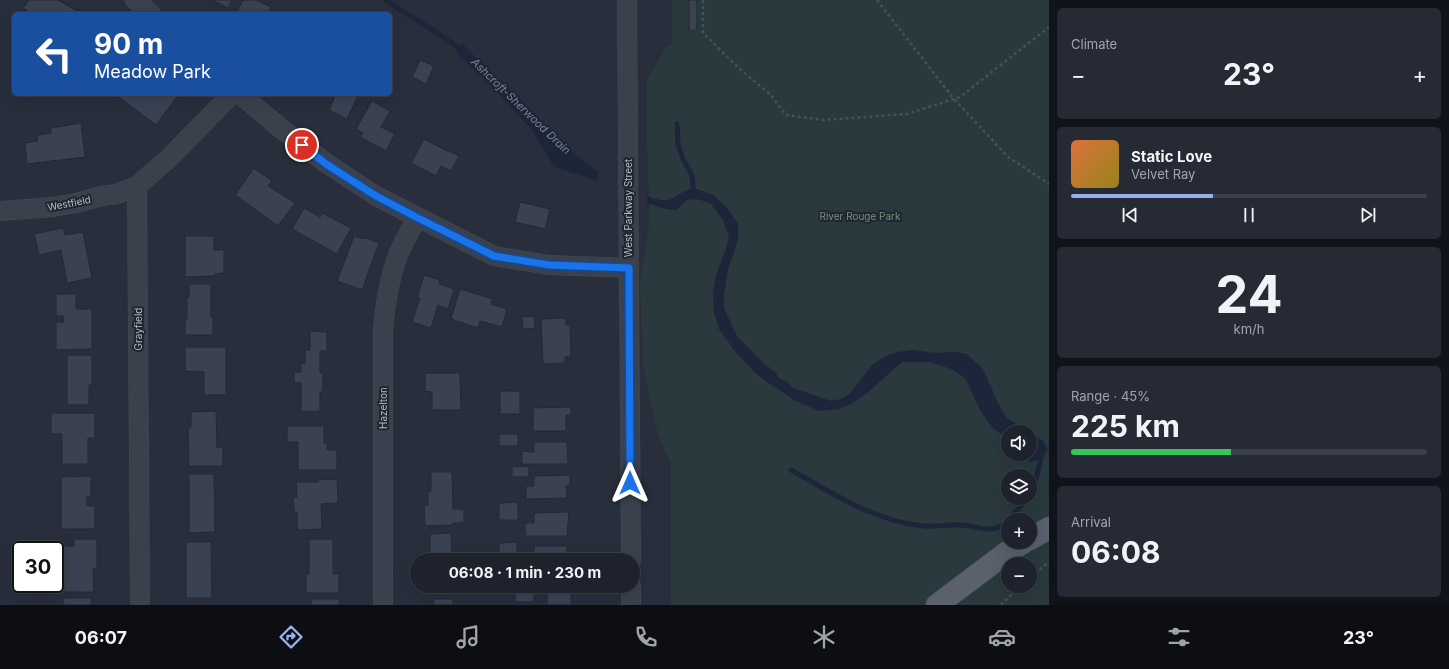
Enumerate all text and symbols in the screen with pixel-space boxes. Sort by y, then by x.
text: 90 m [94,27,163,61]
icon: left [28,28,80,80]
text: Climate [1071,36,1117,52]
water label: Ashcroft-Sherwood Drain [468,54,574,157]
text: 23° [1223,56,1275,92]
text: Meadow Park [94,61,211,82]
text: − [1071,62,1086,88]
text: + [1412,62,1427,88]
pin [285,128,319,162]
icon: arrive [291,134,313,156]
text: Static Love [1131,147,1212,166]
street label: West Parkway Street [622,158,634,257]
text: Velvet Ray [1131,166,1195,182]
street label: Westfield [46,193,92,213]
icon: previous [1119,204,1141,226]
icon: pause [1238,204,1260,226]
icon: next [1357,204,1379,226]
park label: River Rouge Park [819,210,901,222]
text: 24 [1215,263,1283,326]
street label: Grayfield [132,308,144,350]
text: km/h [1234,321,1264,337]
street label: Hazelton [377,387,389,429]
text: Range · 45% [1071,388,1150,404]
text: 225 km [1071,408,1180,444]
map controls [1001,425,1037,593]
button: sound [1001,425,1037,461]
position arrow [609,462,651,504]
button: layers [1001,469,1037,505]
button: + [1001,513,1037,549]
text: Arrival [1071,514,1111,530]
text: 06:08 [1071,534,1161,570]
speed limit sign: 30 [12,541,64,593]
button: − [1001,557,1037,593]
text: 06:08 · 1 min · 230 m [449,563,601,582]
icon: directions [277,623,305,651]
icon: music [454,623,482,651]
icon: phone [632,623,660,651]
icon: climate [810,623,838,651]
icon: car [988,623,1016,651]
icon: filters [1165,623,1193,651]
text: 06:07 [75,627,127,648]
text: 23° [1343,627,1374,648]

